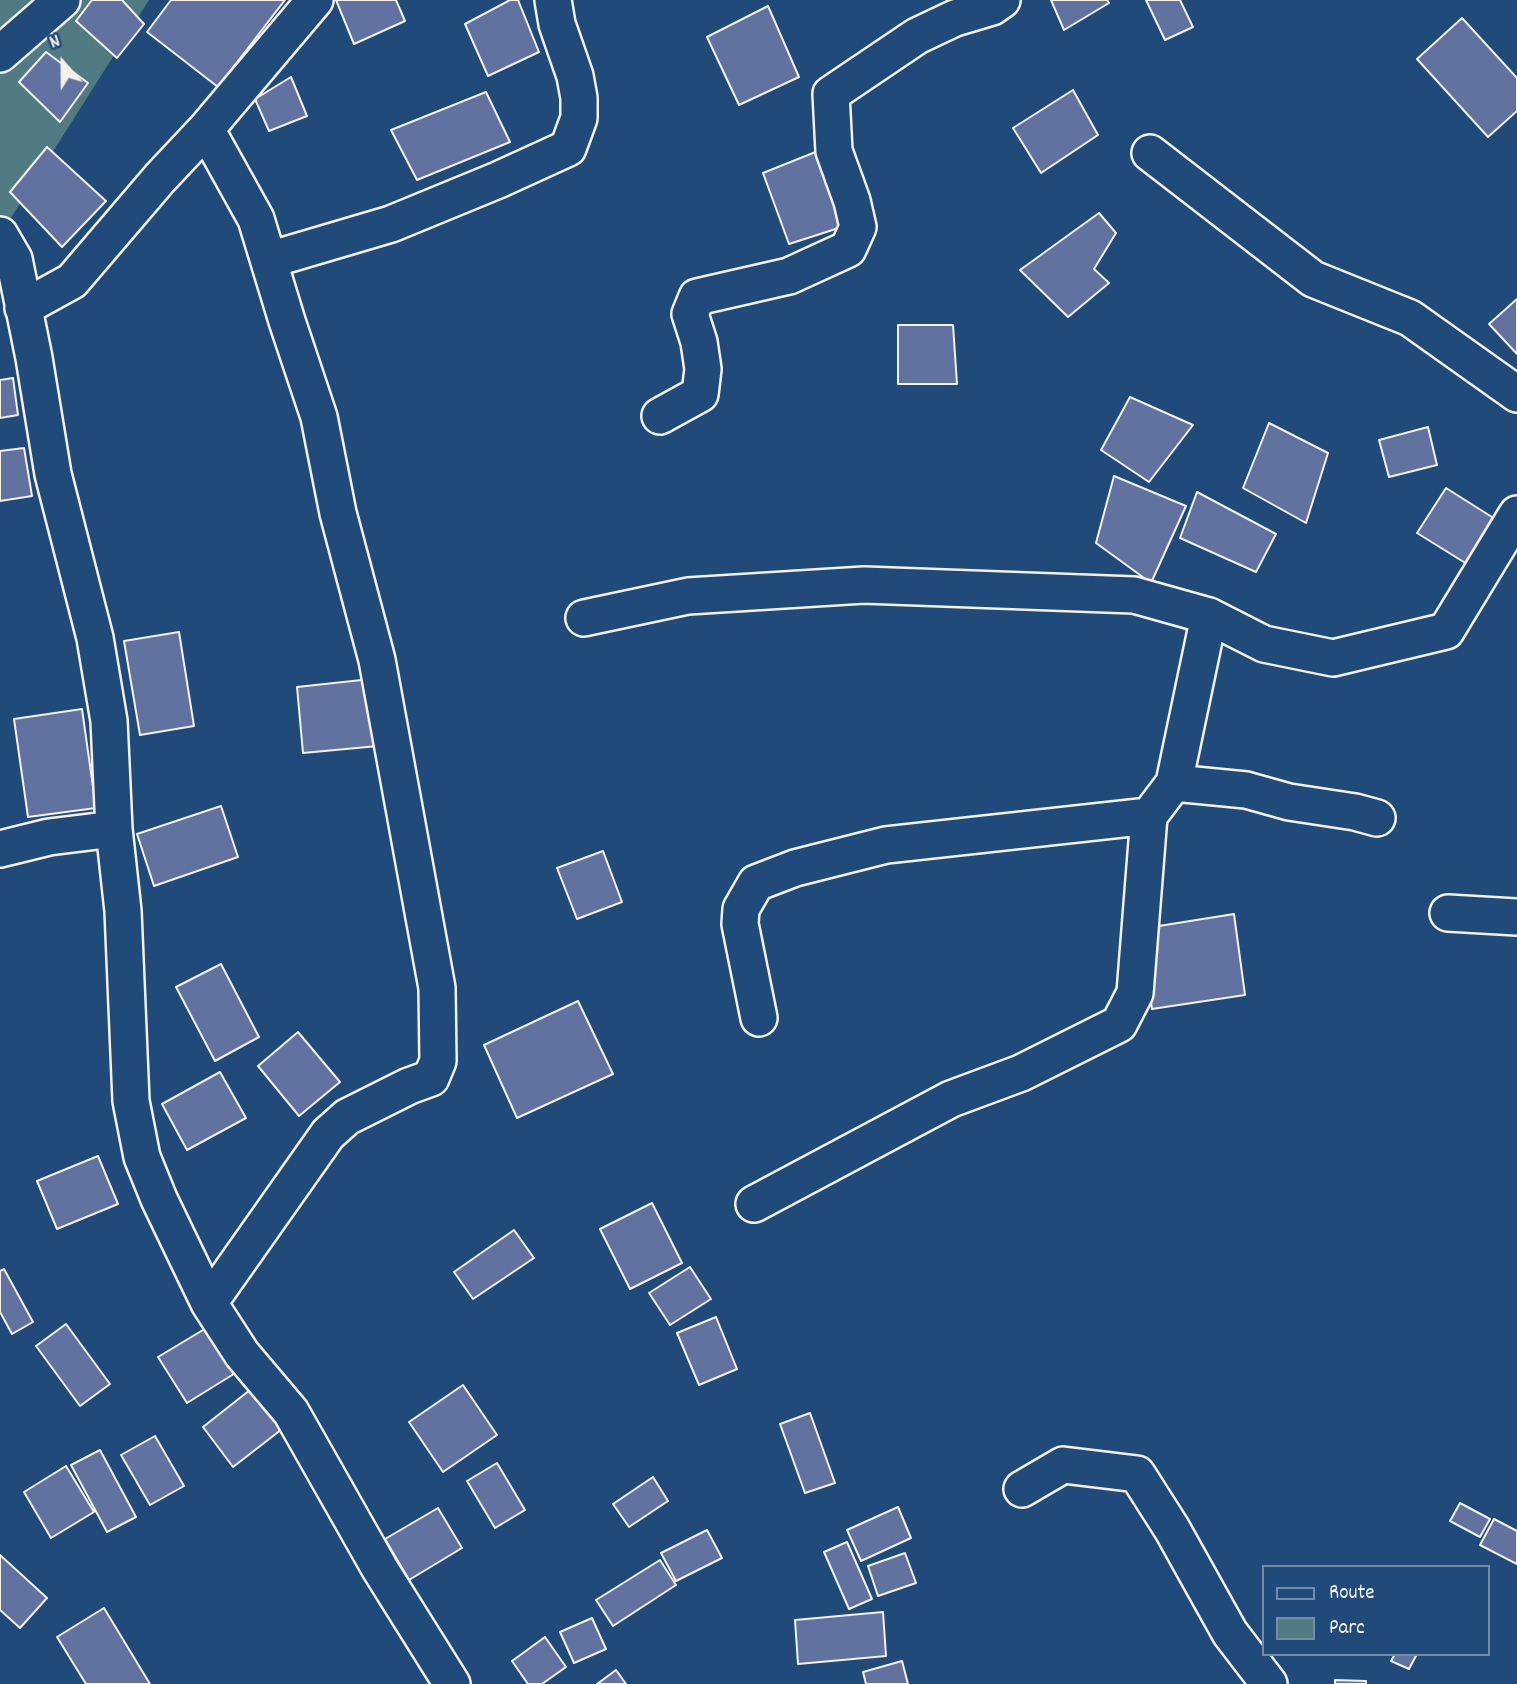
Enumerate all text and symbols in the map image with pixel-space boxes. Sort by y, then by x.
north arrow [28,28,98,98]
text: N [46,29,65,57]
legend [1262,1565,1489,1656]
text: Route [1329,1579,1375,1609]
text: Parc [1329,1614,1365,1644]

